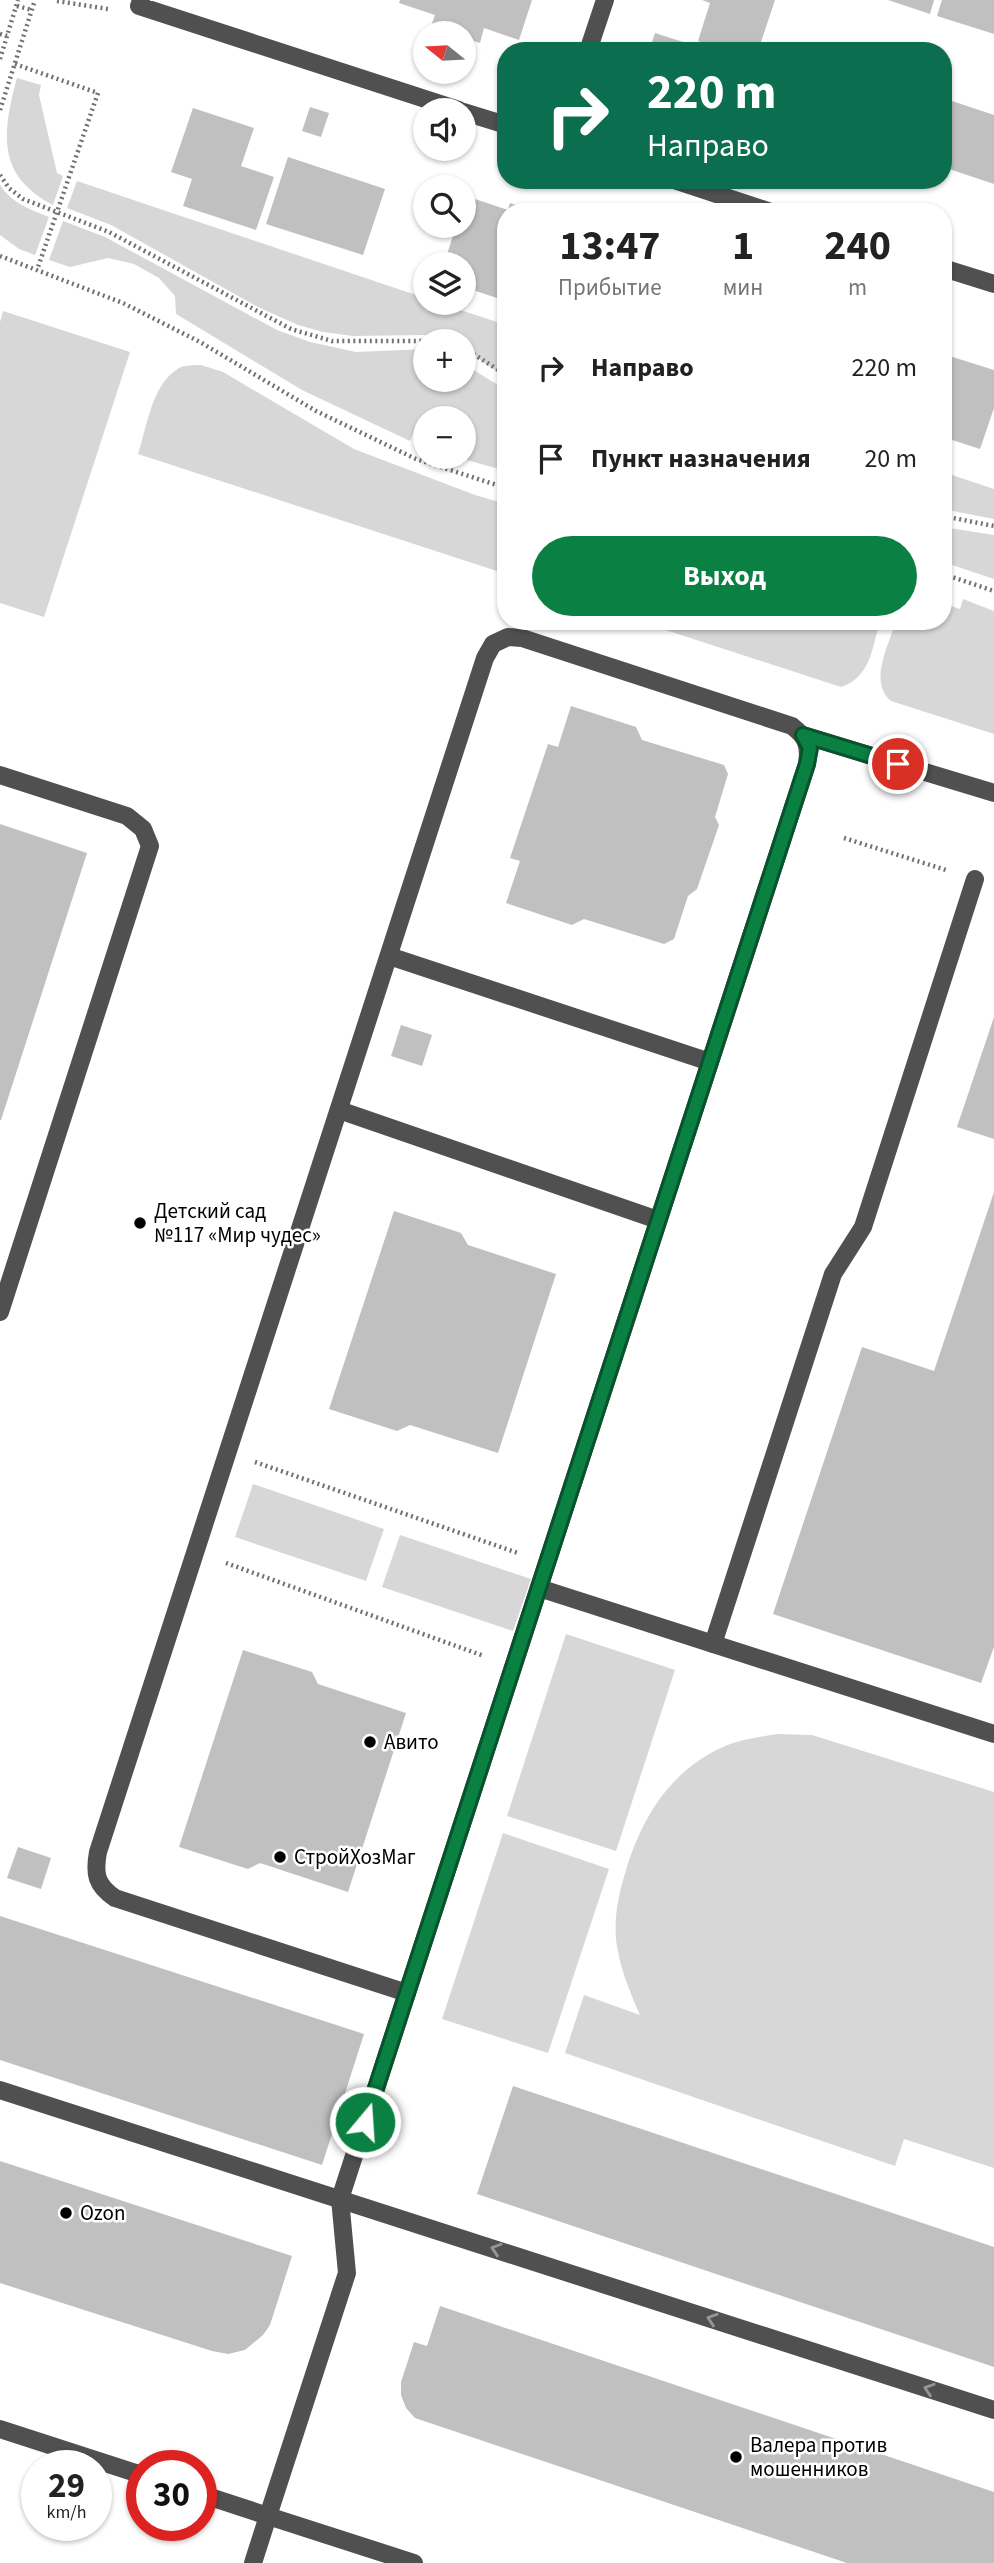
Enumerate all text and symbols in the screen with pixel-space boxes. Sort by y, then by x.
north arrow [413,21,476,84]
map controls [413,21,476,469]
text: 220 m [647,58,776,128]
icon: right [532,70,623,161]
button: sound [413,98,476,161]
text: Направо [647,123,769,169]
button: search [413,175,476,238]
text: 13:47 [559,216,661,276]
text: 1 [732,216,754,276]
text: 240 [824,216,891,276]
button: layers [413,252,476,315]
text: Прибытие [558,271,662,304]
text: мин [723,271,763,304]
text: m [848,271,867,304]
button: + [413,329,476,392]
icon: right [532,349,570,387]
text: Направо [591,349,694,386]
text: 220 m [851,349,917,386]
button: − [413,406,476,469]
icon: arrive [532,440,570,478]
text: Пункт назначения [591,440,811,477]
text: 20 m [864,440,917,477]
button: Выход [532,536,917,616]
pin [868,734,928,794]
icon: arrive [879,745,917,783]
place label: Детский сад №117 «Мир чудес» [154,1196,321,1250]
marker: Детский сад №117 «Мир чудес» [132,1215,148,1231]
place label: Авито [384,1727,439,1757]
marker: Авито [362,1734,378,1750]
place label: СтройХозМаг [294,1842,416,1872]
marker: СтройХозМаг [272,1849,288,1865]
position arrow [328,2085,402,2159]
place label: Ozon [80,2198,125,2228]
marker: Ozon [58,2205,74,2221]
one-way arrow [490,2243,503,2257]
one-way arrow [707,2313,719,2327]
one-way arrow [923,2382,935,2397]
place label: Валера против мошенников [750,2430,887,2484]
marker: Валера против мошенников [728,2449,744,2465]
speed limit sign: 30 [126,2450,217,2541]
text: 29 [48,2461,85,2511]
text: km/h [47,2500,86,2525]

